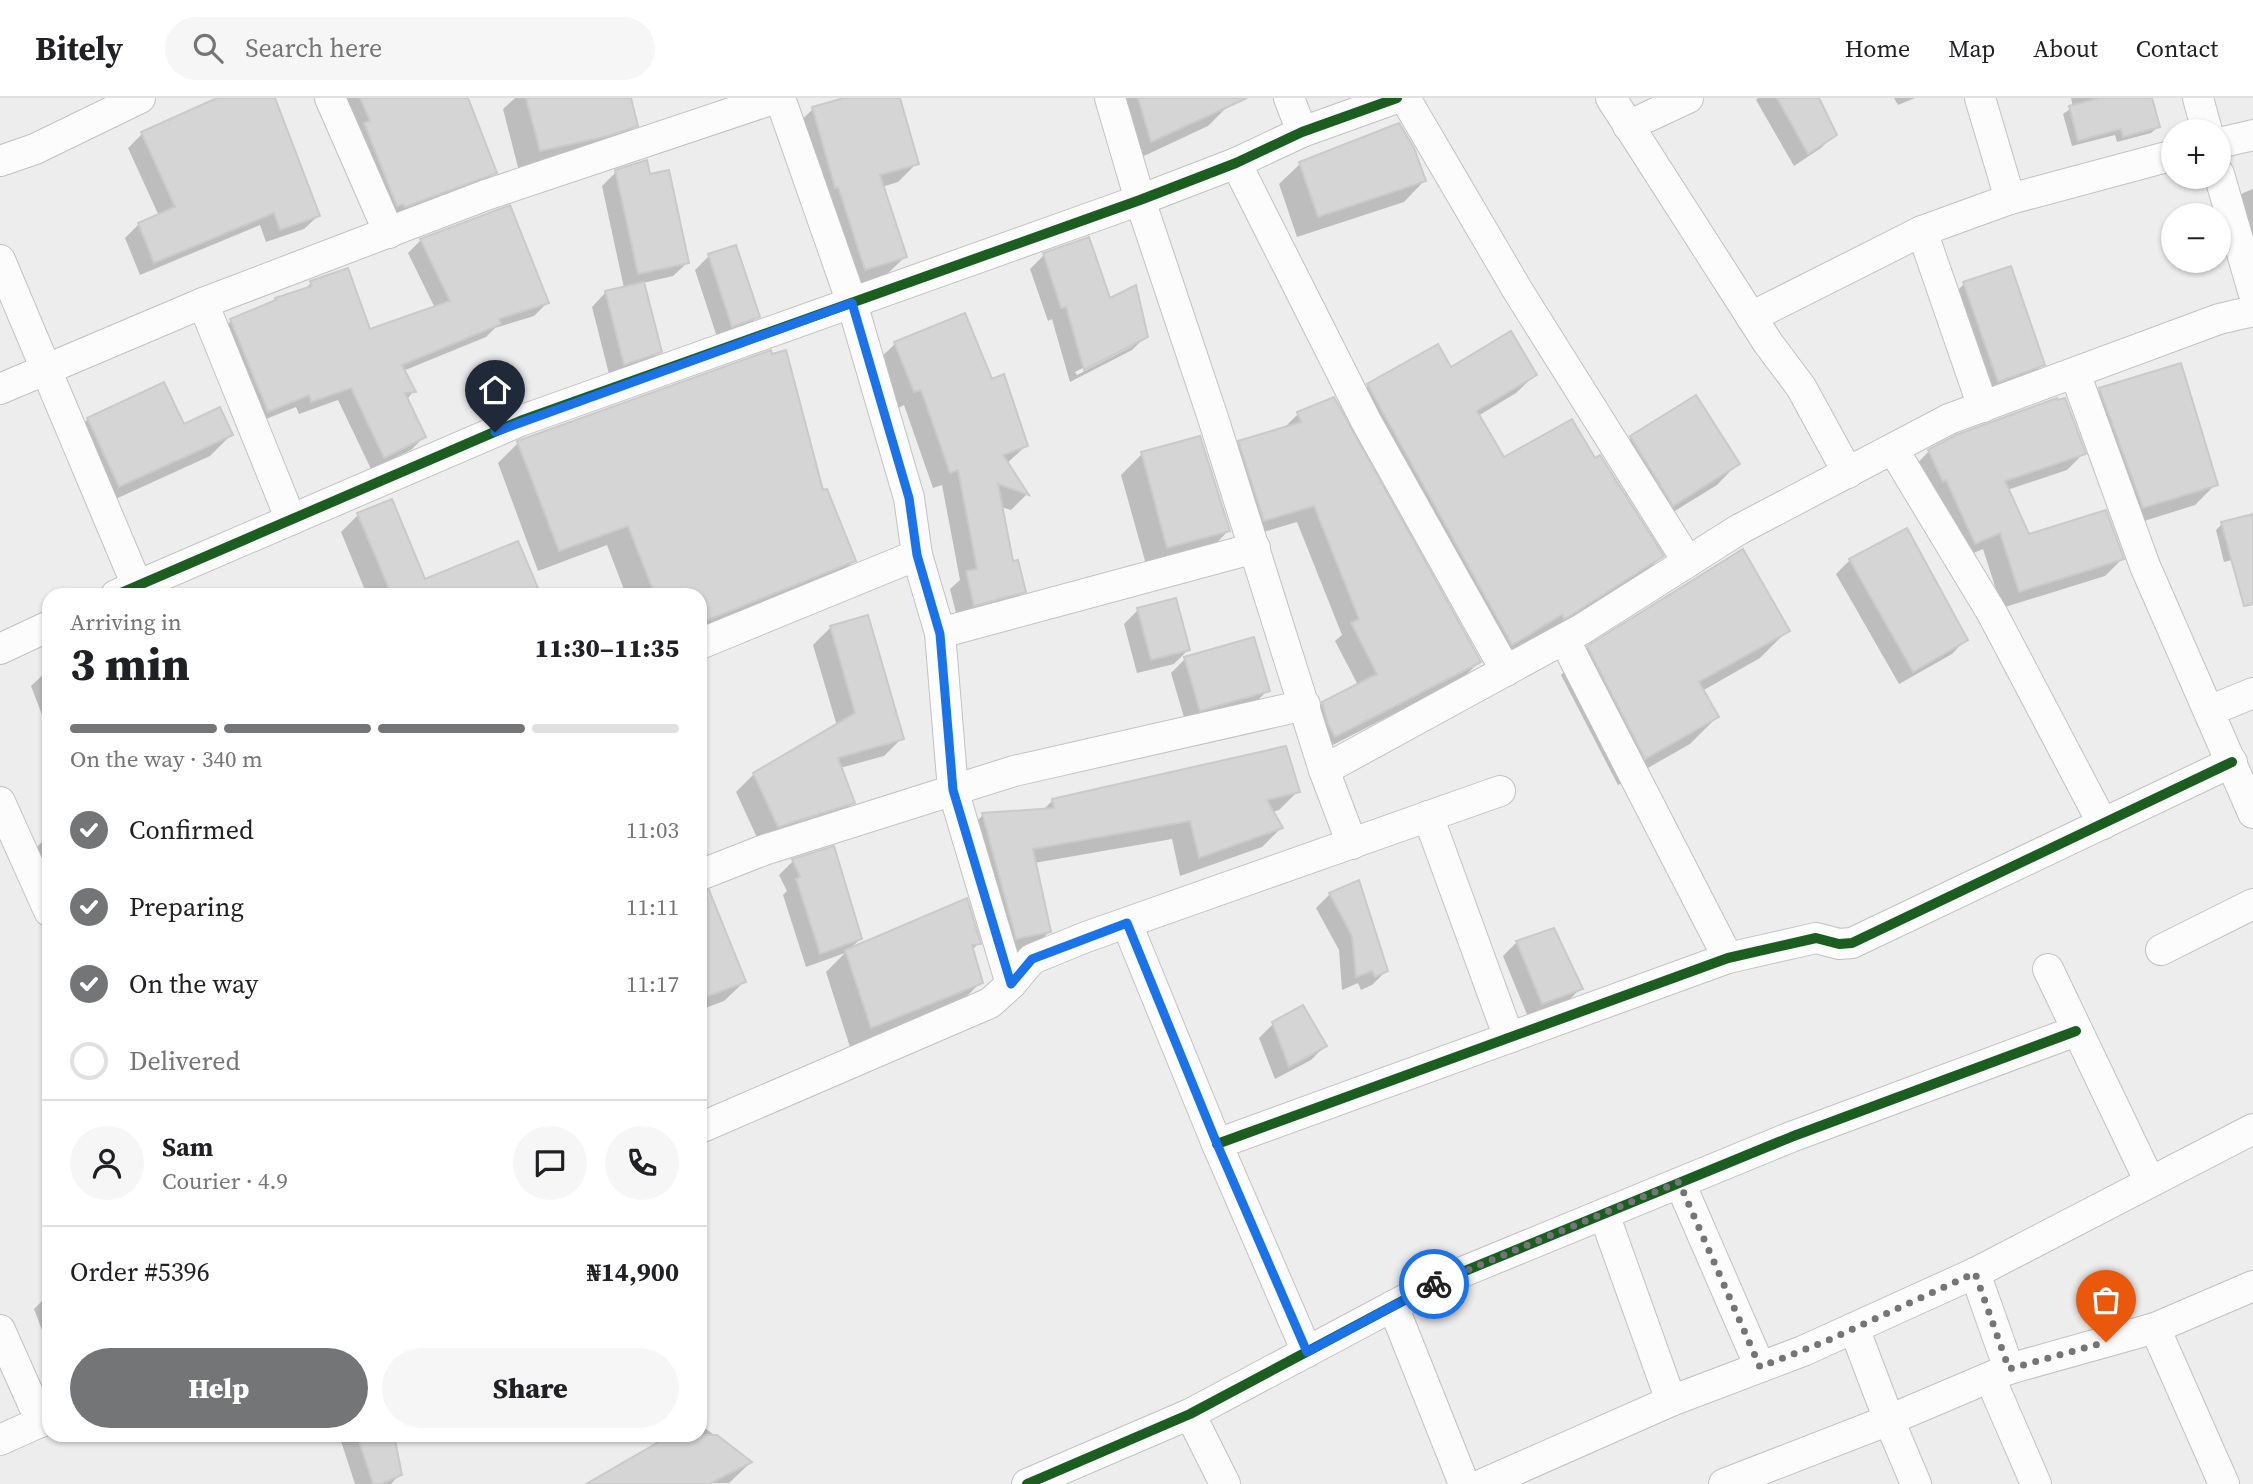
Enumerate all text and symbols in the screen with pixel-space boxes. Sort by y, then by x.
search box [165,17,655,80]
text: Bitely [35,26,123,71]
icon: search [189,29,227,67]
text: Search here [245,30,382,66]
text: Home [1845,32,1910,65]
text: Map [1948,32,1995,65]
text: About [2033,32,2098,65]
text: Contact [2136,32,2218,65]
map controls [2161,119,2231,273]
button: + [2161,119,2231,189]
button: − [2161,203,2231,273]
pin [465,360,525,432]
icon: home [476,371,514,409]
text: Arriving in [70,606,182,638]
text: 11:30–11:35 [535,630,679,666]
text: 3 min [70,632,190,695]
text: On the way · 340 m [70,743,263,775]
icon: check [70,811,108,849]
text: Confirmed [129,812,254,848]
text: 11:03 [626,814,679,846]
icon: check [70,888,108,926]
text: Preparing [129,889,244,925]
text: 11:11 [626,891,679,923]
icon: check [70,965,108,1003]
text: On the way [129,966,258,1002]
text: 11:17 [626,968,679,1000]
text: Delivered [129,1043,240,1079]
button: person [70,1126,144,1200]
button: chat [513,1126,587,1200]
button: phone [605,1126,679,1200]
text: Sam [162,1129,213,1165]
text: Courier · 4.9 [162,1165,288,1197]
courier [1399,1249,1469,1319]
text: Order #5396 [70,1254,210,1290]
text: ₦14,900 [587,1254,679,1290]
icon: bike [1415,1265,1453,1303]
pin [2076,1270,2136,1342]
icon: bag [2087,1281,2125,1319]
button: Help [70,1348,368,1428]
button: Share [382,1348,679,1428]

